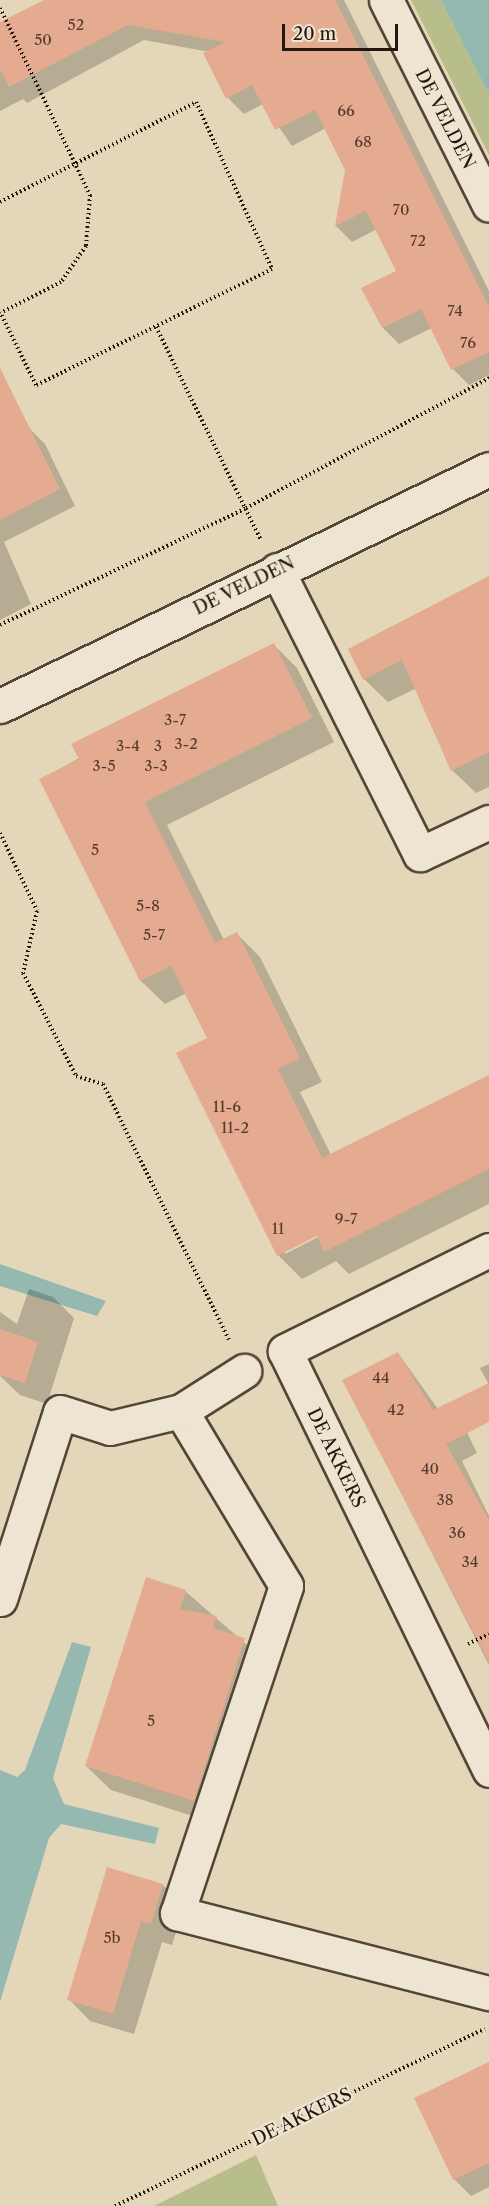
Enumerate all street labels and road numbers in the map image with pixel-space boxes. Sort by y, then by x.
street label: DE VELDEN [410,65,480,173]
street label: DE VELDEN [190,552,298,620]
street label: DE AKKERS [302,1404,370,1512]
street label: DE AKKERS [248,2083,356,2151]

